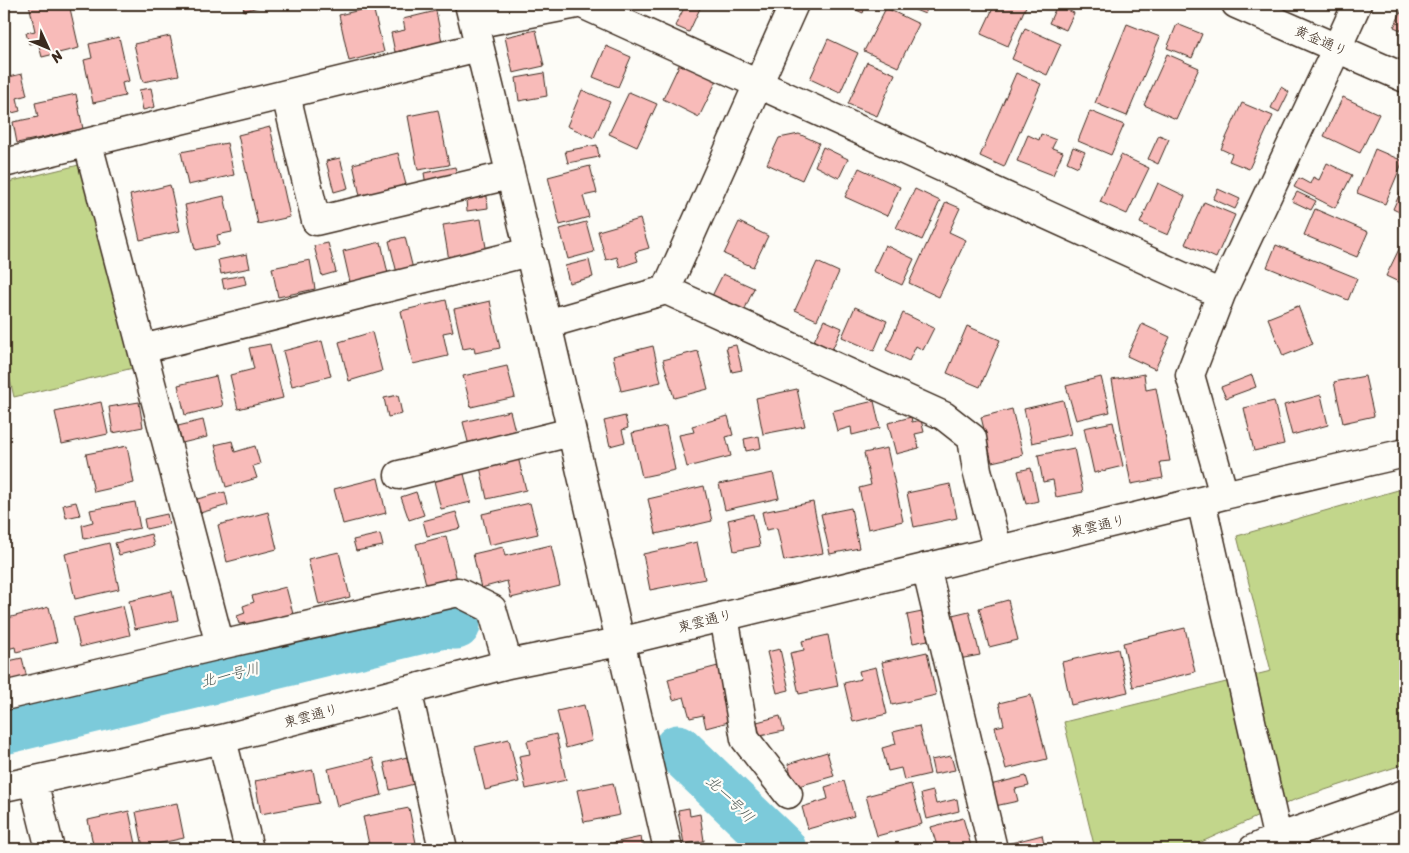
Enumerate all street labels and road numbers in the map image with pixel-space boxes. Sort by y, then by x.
street label: 黄金通り [1290,18,1352,64]
street label: 東雲通り [1068,508,1128,544]
street label: 東雲通り [675,602,735,640]
street label: 東雲通り [281,697,341,735]

